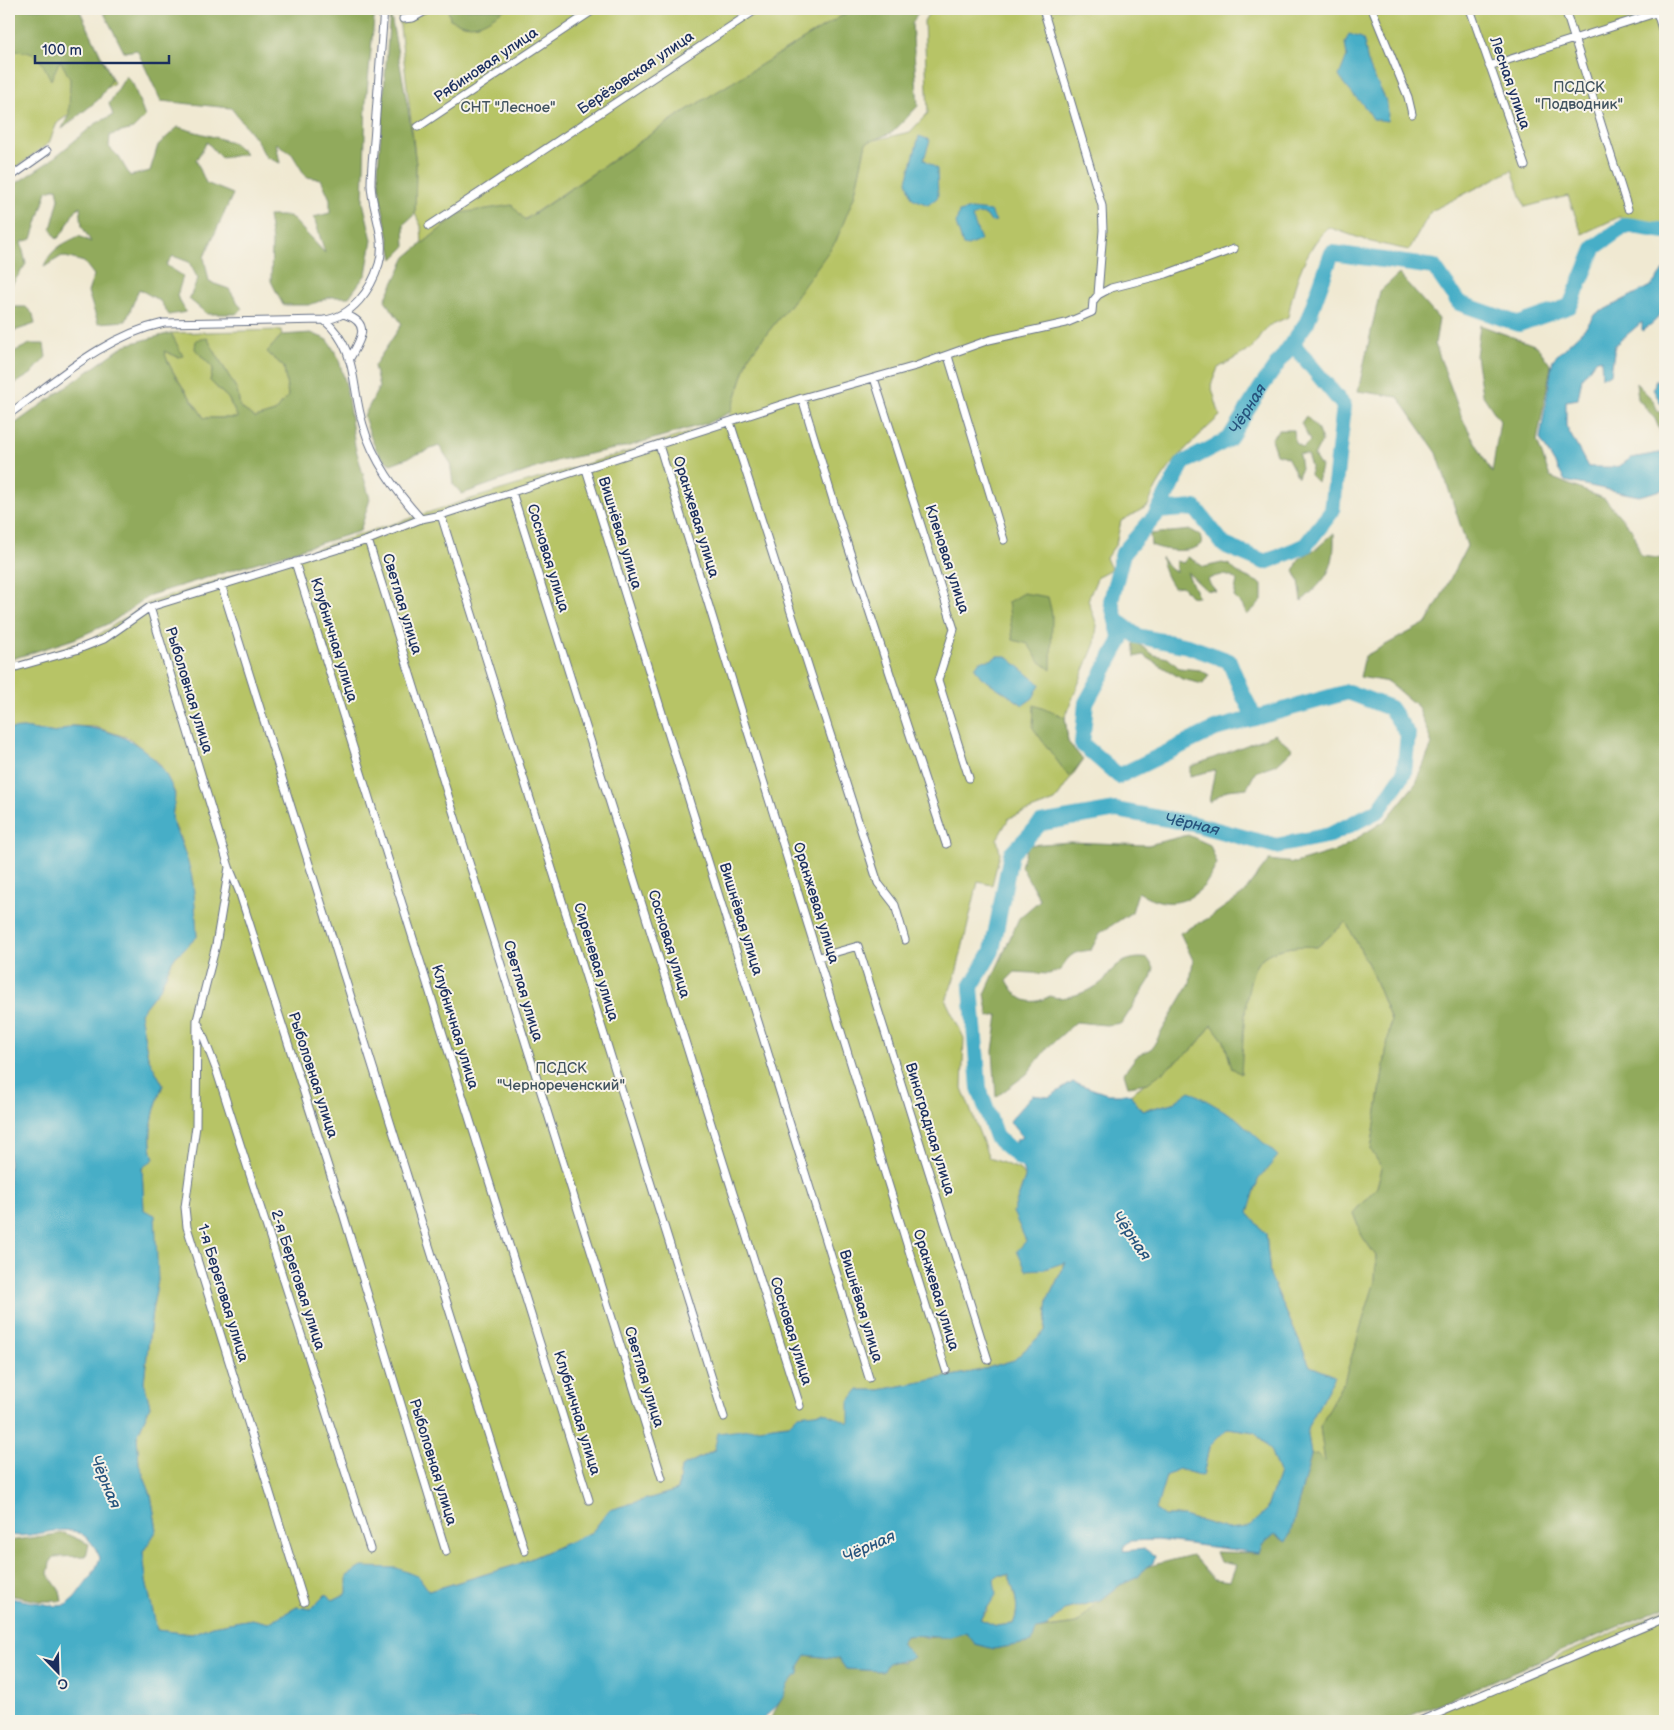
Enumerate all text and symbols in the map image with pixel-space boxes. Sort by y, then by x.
street label: Рябиновая улица [430,23,542,107]
street label: Берёзовская улица [574,27,698,119]
scale bar [35,32,169,64]
street label: Лесная улица [1485,33,1535,132]
text: 100 m [42,41,82,60]
park label: ПСДСК "Подводник" [1535,78,1623,114]
park label: СНТ "Лесное" [460,98,556,117]
water label: Чёрная [1225,380,1271,438]
street label: Оранжевая улица [668,454,724,580]
street label: Вишнёвая улица [594,474,646,592]
street label: Сосновая улица [523,502,574,615]
street label: Кленовая улица [920,502,974,616]
street label: Светлая улица [378,551,426,657]
street label: Клубничная улица [306,575,362,705]
street label: Рыболовная улица [161,624,217,756]
water label: Чёрная [1163,809,1222,840]
street label: Оранжевая улица [788,840,844,966]
street label: Вишнёвая улица [715,860,767,978]
street label: Сосновая улица [644,888,695,1001]
street label: Сиреневая улица [569,901,623,1024]
street label: Светлая улица [499,938,547,1044]
street label: Клубничная улица [427,962,483,1092]
street label: Рыболовная улица [284,1009,342,1141]
park label: ПСДСК "Чернореченский" [497,1059,625,1095]
street label: Виноградная улица [901,1060,959,1198]
street label: 2-я Береговая улица [266,1208,330,1353]
water label: Чёрная [1107,1208,1155,1264]
street label: 1-я Береговая улица [193,1222,253,1364]
street label: Оранжевая улица [908,1227,964,1353]
street label: Вишнёвая улица [835,1247,887,1365]
street label: Сосновая улица [766,1275,817,1388]
street label: Светлая улица [620,1324,668,1430]
street label: Клубничная улица [549,1348,605,1478]
street label: Рыболовная улица [405,1396,461,1528]
water label: Чёрная [85,1453,125,1512]
water label: Чёрная [840,1527,899,1567]
north arrow [32,1648,82,1698]
text: С [55,1674,71,1693]

